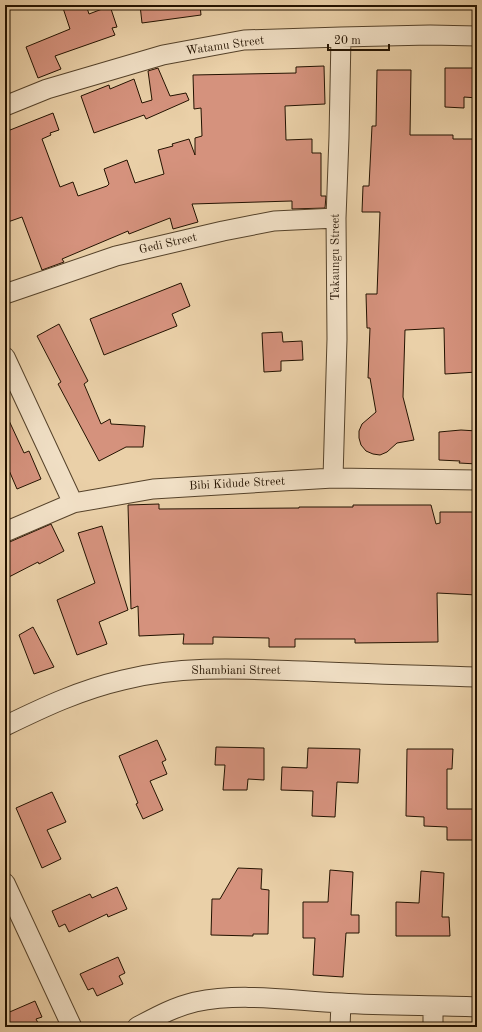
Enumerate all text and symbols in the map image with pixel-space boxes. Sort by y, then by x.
scale bar [328,26,389,52]
street label: Watamu Street [185,35,265,57]
text: 20 m [334,35,361,47]
street label: Takaungu Street [330,214,342,300]
street label: Gedi Street [138,232,198,256]
street label: Bibi Kidude Street [189,475,285,493]
street label: Shambiani Street [191,665,281,677]

